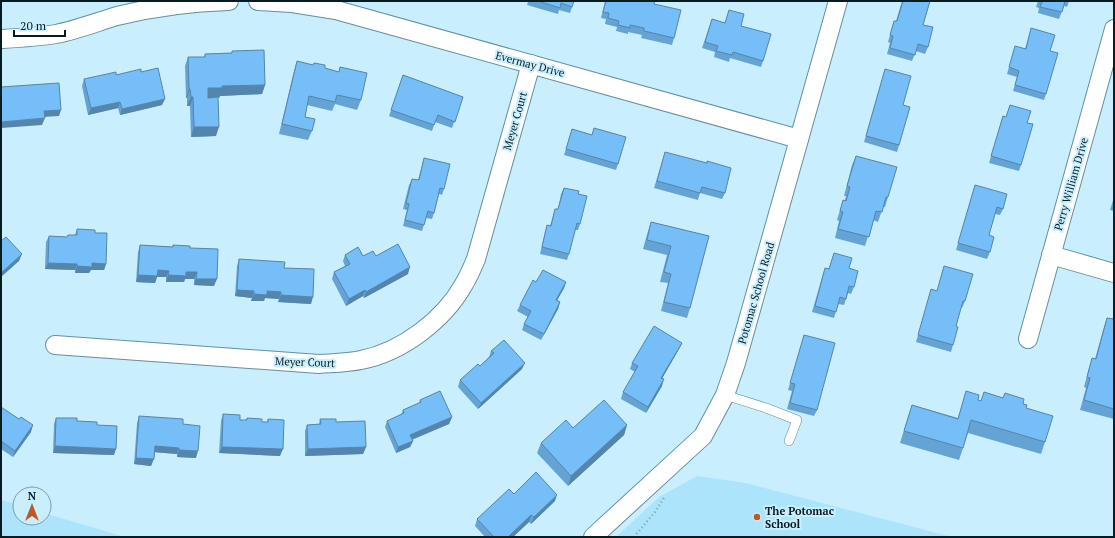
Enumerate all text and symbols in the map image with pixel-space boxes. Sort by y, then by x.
scale bar [14,12,65,38]
text: 20 m [20,18,47,33]
street label: Evermay Drive [494,48,567,80]
street label: Meyer Court [500,90,530,152]
street label: Perry William Drive [1051,135,1091,232]
street label: Potomac School Road [735,240,777,346]
street label: Meyer Court [275,354,335,370]
north arrow [12,486,52,526]
text: N [28,489,37,503]
place label: The Potomac School [765,504,835,531]
marker: The Potomac School [752,512,762,522]

